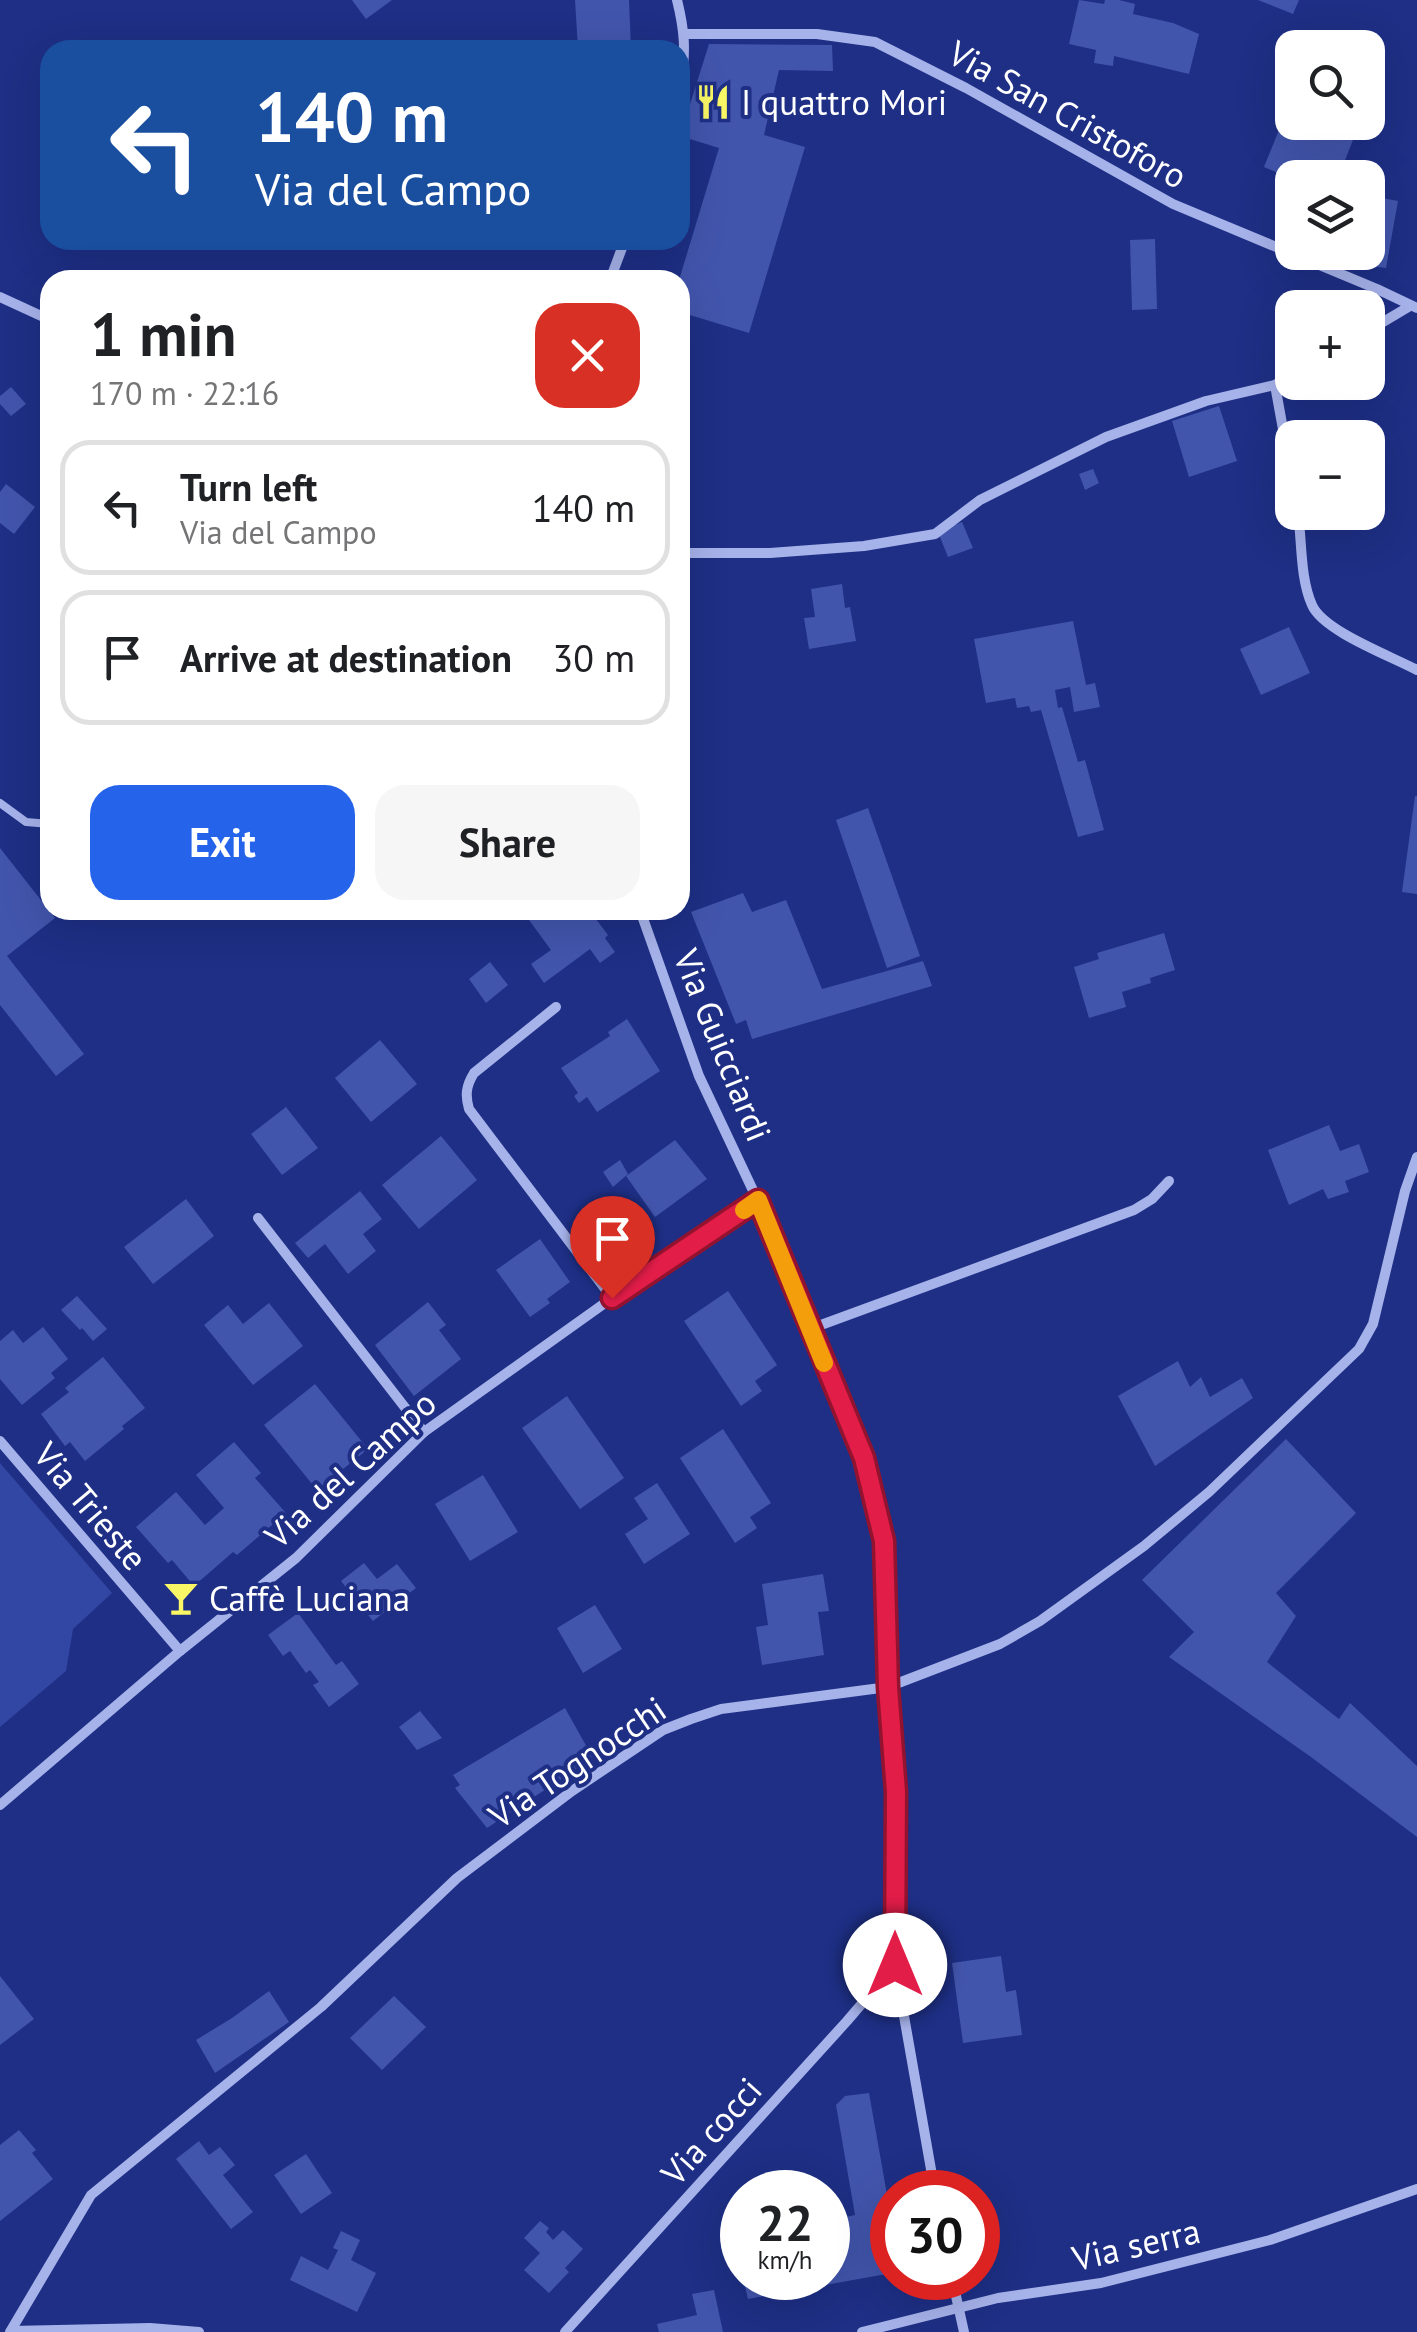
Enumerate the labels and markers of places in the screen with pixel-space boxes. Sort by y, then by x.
place label: I quattro Mori [741,79,947,125]
restaurant icon: I quattro Mori [694,83,732,121]
pin [570,1196,655,1299]
place label: Caffè Luciana [209,1575,410,1621]
bar icon: Caffè Luciana [162,1579,200,1617]

